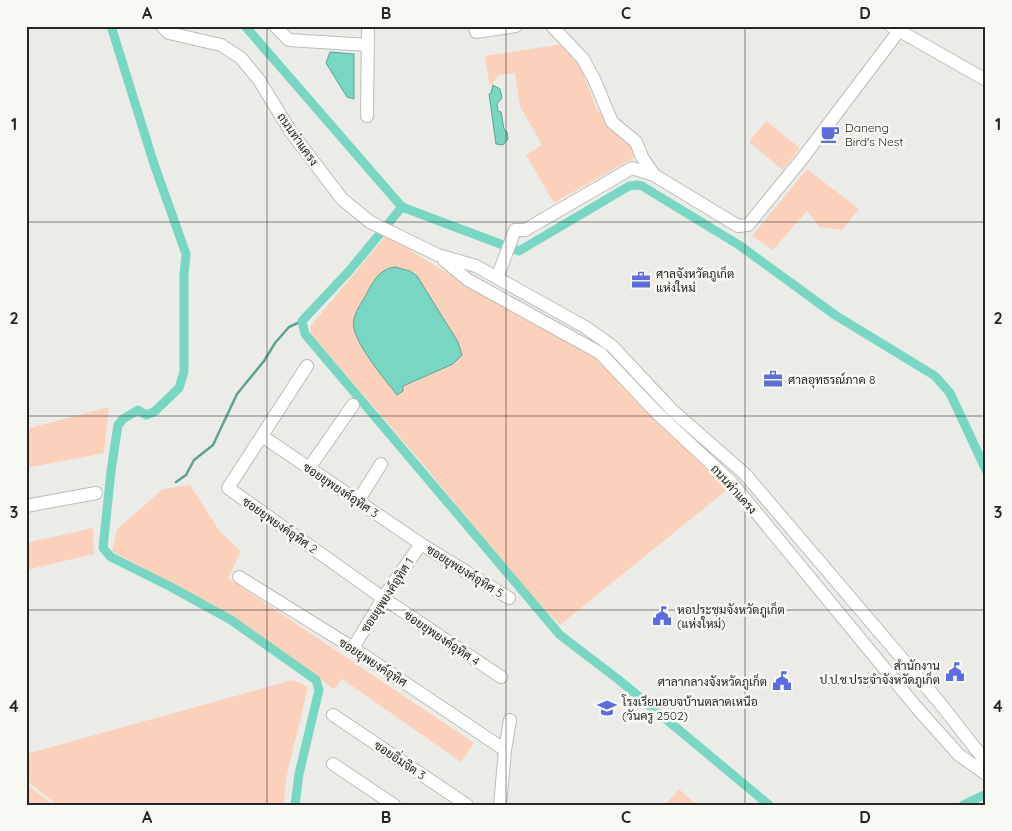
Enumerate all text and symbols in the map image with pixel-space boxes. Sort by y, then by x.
text: A [142,3,153,23]
text: B [381,3,391,23]
text: C [621,3,631,23]
text: D [859,3,871,23]
street label: ถนนท่าแครง [274,110,322,168]
text: 1 [11,114,17,134]
text: 1 [995,114,1001,134]
place label: Daneng Bird's Nest [845,120,903,149]
cafe icon: Daneng Bird's Nest [819,123,841,145]
place label: ศาลจังหวัดภูเก็ต แห่งใหม่ [656,265,734,295]
office icon: ศาลจังหวัดภูเก็ต แห่งใหม่ [630,269,652,291]
text: 2 [9,308,19,328]
text: 2 [993,308,1003,328]
office icon: ศาลอุทธรณ์ภาค 8 [762,368,784,390]
place label: ศาลอุทธรณ์ภาค 8 [788,372,875,389]
street label: ซอยยุพยงค์อุทิศ 3 [299,459,382,523]
street label: ถนนท่าแครง [708,461,760,517]
street label: ซอยยุพยงค์อุทิศ 2 [238,493,321,558]
text: 3 [10,502,18,522]
text: 3 [994,502,1002,522]
street label: ซอยยุพยงค์อุทิศ 5 [423,541,506,602]
street label: ซอยยุพยงค์อุทิศ 1 [357,555,418,636]
place label: หอประชุมจังหวัดภูเก็ต (แห่งใหม่) [677,601,785,631]
public building icon: หอประชุมจังหวัดภูเก็ต (แห่งใหม่) [651,605,673,627]
street label: ซอยยุพยงค์อุทิศ 4 [400,607,483,671]
street label: ซอยยุพยงค์อุทิศ [335,634,410,691]
place label: สำนักงาน ป.ป.ช.ประจำจังหวัดภูเก็ต [820,658,940,688]
public building icon: สำนักงาน ป.ป.ช.ประจำจังหวัดภูเก็ต [944,661,966,683]
public building icon: ศาลากลางจังหวัดภูเก็ต [771,670,793,692]
place label: ศาลากลางจังหวัดภูเก็ต [658,673,767,690]
place label: โรงเรียนอบจบ้านตลาดเหนือ (วันครู 2502) [621,694,758,724]
text: 4 [9,696,19,716]
text: 4 [993,696,1003,716]
school or university icon: โรงเรียนอบจบ้านตลาดเหนือ (วันครู 2502) [596,697,618,719]
street label: ซอยอิ่มจิต 3 [371,735,430,783]
text: A [142,807,153,827]
text: B [381,807,391,827]
text: C [621,807,631,827]
text: D [859,807,871,827]

